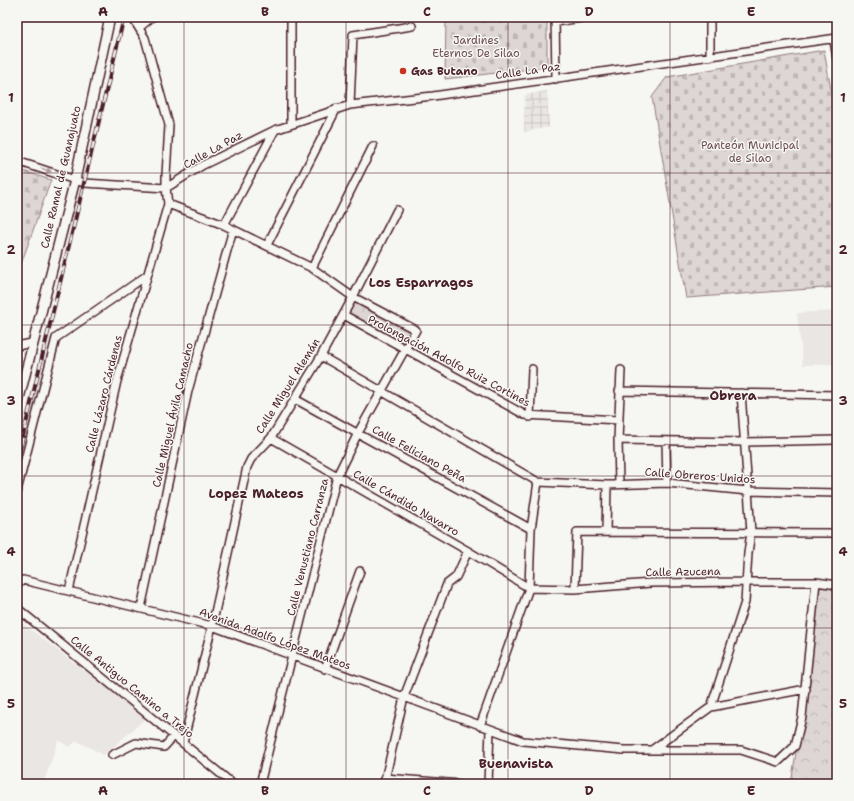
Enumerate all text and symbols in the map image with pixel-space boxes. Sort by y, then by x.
text: A [98,3,108,20]
text: B [261,3,269,20]
text: C [423,3,431,20]
text: D [584,3,594,20]
text: E [747,3,756,20]
park label: Jardines Eternos De Silao [432,33,520,61]
street label: Calle La Paz [494,59,562,83]
place label: Gas Butano [411,64,478,79]
marker: Gas Butano [398,66,408,76]
text: 1 [8,89,14,106]
text: 1 [840,89,846,106]
street label: Calle Ramal de Guanajuato [37,104,85,250]
street label: Calle La Paz [181,128,245,172]
park label: Panteón Municipal de Silao [701,138,800,166]
one-way arrow [40,168,52,174]
text: 2 [6,241,16,258]
text: 2 [838,241,848,258]
district label: Los Esparragos [369,274,473,291]
street label: Prolongación Adolfo Ruiz Cortines [365,312,533,410]
street label: Calle Lázaro Cárdenas [82,334,126,454]
street label: Calle Miguel Alemán [253,335,324,437]
street label: Calle Miguel Ávila Camacho [148,340,197,489]
district label: Obrera [709,387,757,404]
text: 3 [6,392,16,409]
text: 3 [838,392,848,409]
street label: Calle Feliciano Peña [369,422,469,486]
street label: Calle Obreros Unidos [644,465,756,487]
street label: Calle Cándido Navarro [350,466,462,540]
street label: Calle Venustiano Carranza [284,476,332,617]
district label: Lopez Mateos [208,485,304,502]
text: 4 [6,543,16,560]
text: 4 [838,543,848,560]
street label: Calle Azucena [645,564,721,580]
street label: Avenida Adolfo López Mateos [197,605,353,673]
street label: Calle Antiguo Camino a Trejo [67,632,197,742]
text: 5 [7,695,15,712]
text: 5 [839,695,847,712]
district label: Buenavista [479,755,553,772]
text: A [98,782,108,799]
text: B [261,782,269,799]
text: C [423,782,431,799]
text: D [584,782,594,799]
text: E [747,782,756,799]

